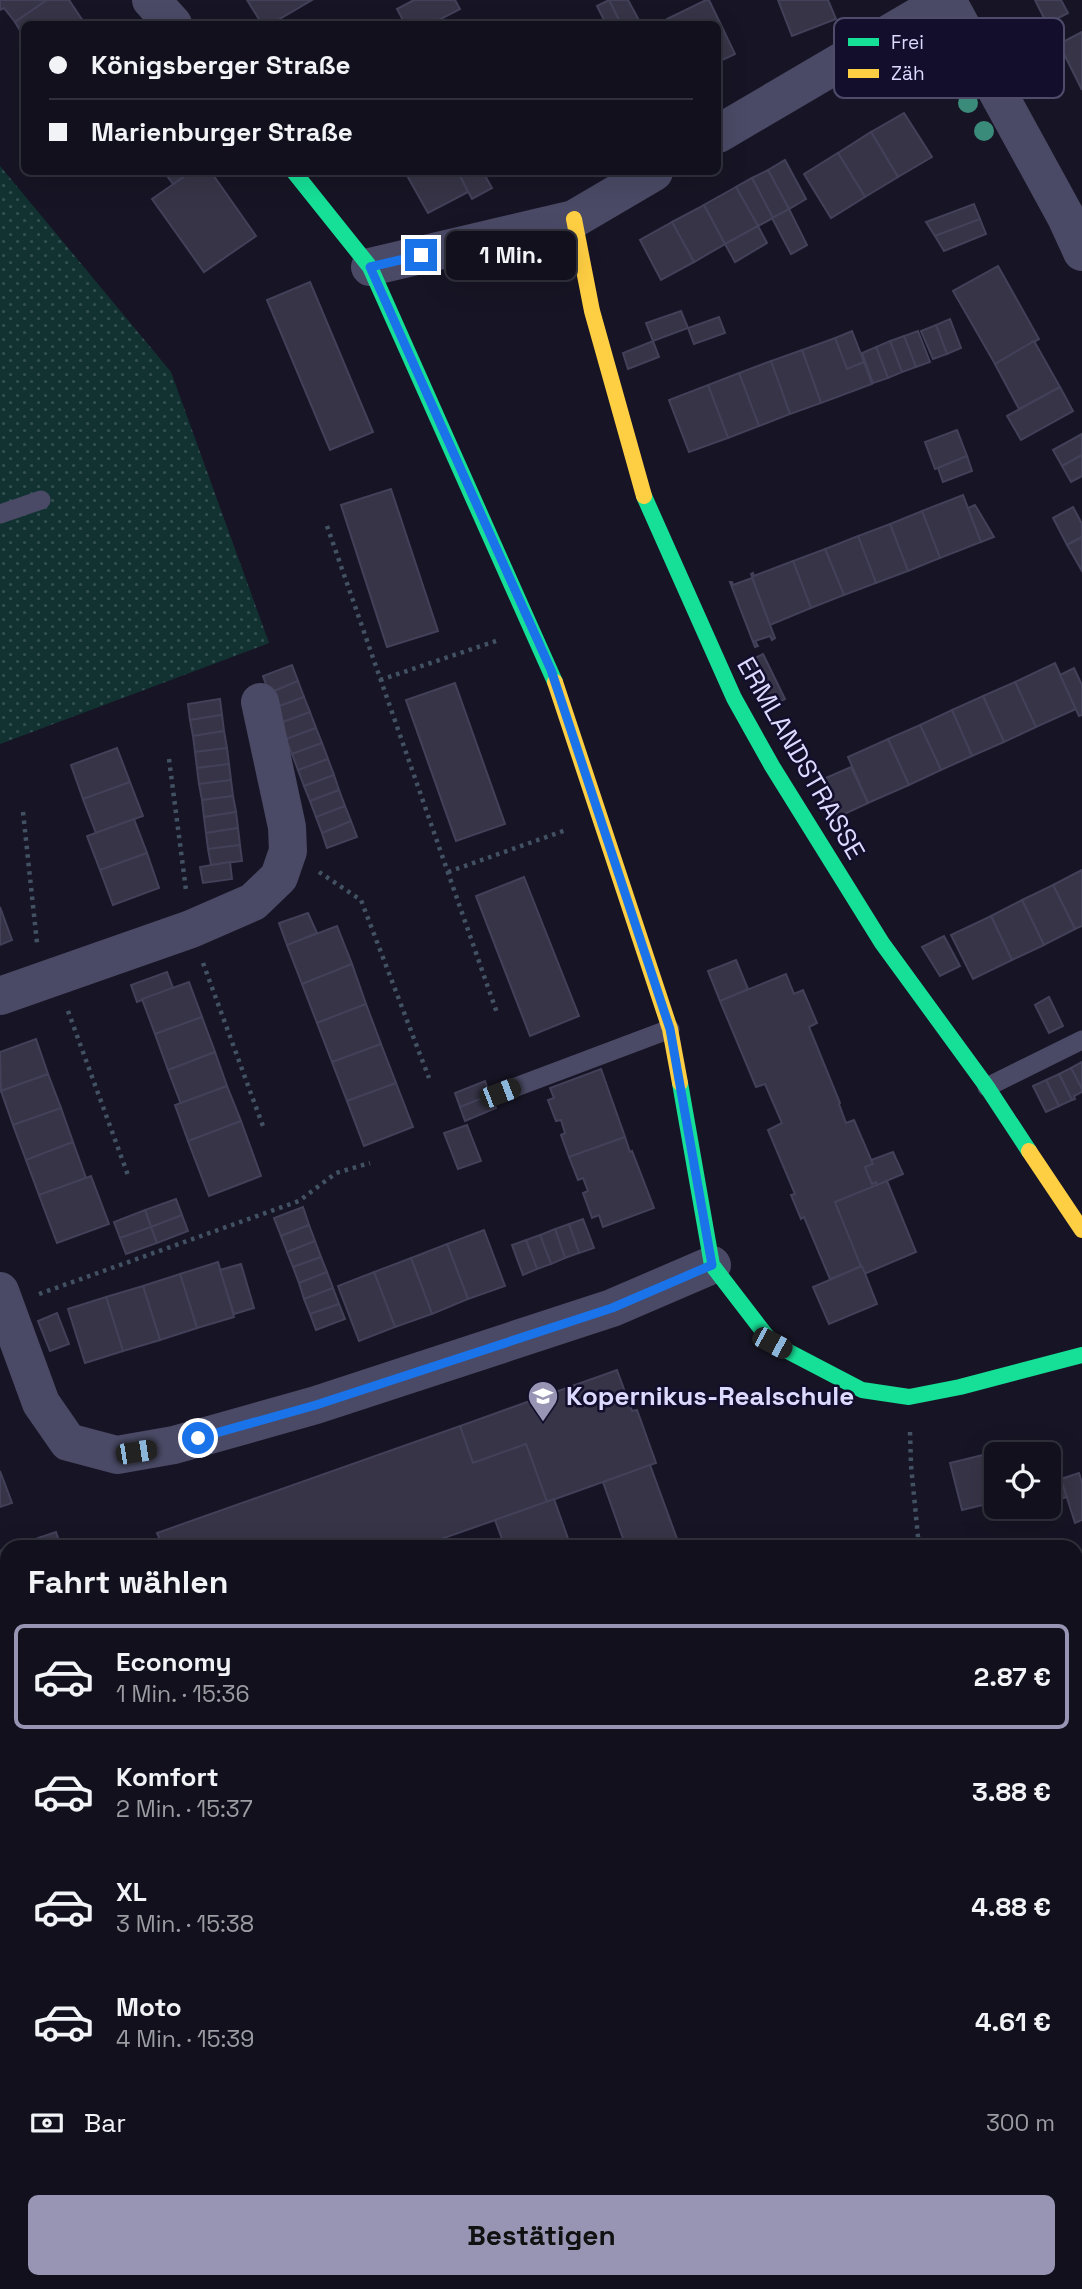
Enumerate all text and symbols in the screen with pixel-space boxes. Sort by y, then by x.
legend [834,18,1064,98]
text: Frei [891,30,924,55]
text: Königsberger Straße [91,48,350,82]
text: Zäh [891,61,925,86]
text: Marienburger Straße [91,115,353,149]
callout: 1 Min. [446,230,575,280]
route end [405,239,437,271]
text: 1 Min. [479,240,543,270]
street label: ERMLANDSTRASSE [729,651,873,865]
car [477,1076,524,1110]
car [749,1324,796,1362]
school or university icon: Kopernikus-Realschule [526,1379,560,1423]
place label: Kopernikus-Realschule [566,1379,854,1413]
route start [182,1422,214,1454]
car [114,1438,159,1466]
map controls [984,1442,1061,1519]
button: locate [984,1442,1061,1519]
text: Fahrt wählen [28,1562,228,1602]
icon: car [32,1645,95,1708]
text: Economy [116,1645,232,1679]
text: 2.87 € [974,1660,1051,1694]
text: 1 Min. · 15:36 [116,1679,250,1709]
icon: car [32,1760,95,1823]
text: Komfort [116,1760,219,1794]
text: 3.88 € [972,1775,1051,1809]
text: 2 Min. · 15:37 [116,1794,253,1824]
icon: car [32,1875,95,1938]
text: XL [116,1875,147,1909]
text: 4.88 € [971,1890,1051,1924]
text: 3 Min. · 15:38 [116,1909,254,1939]
icon: car [32,1990,95,2053]
text: Moto [116,1990,182,2024]
text: 4.61 € [975,2005,1051,2039]
text: 4 Min. · 15:39 [116,2024,254,2054]
icon: cash [28,2104,66,2142]
text: Bar [84,2106,126,2140]
text: 300 m [986,2108,1055,2138]
button: Bestätigen [28,2195,1055,2275]

